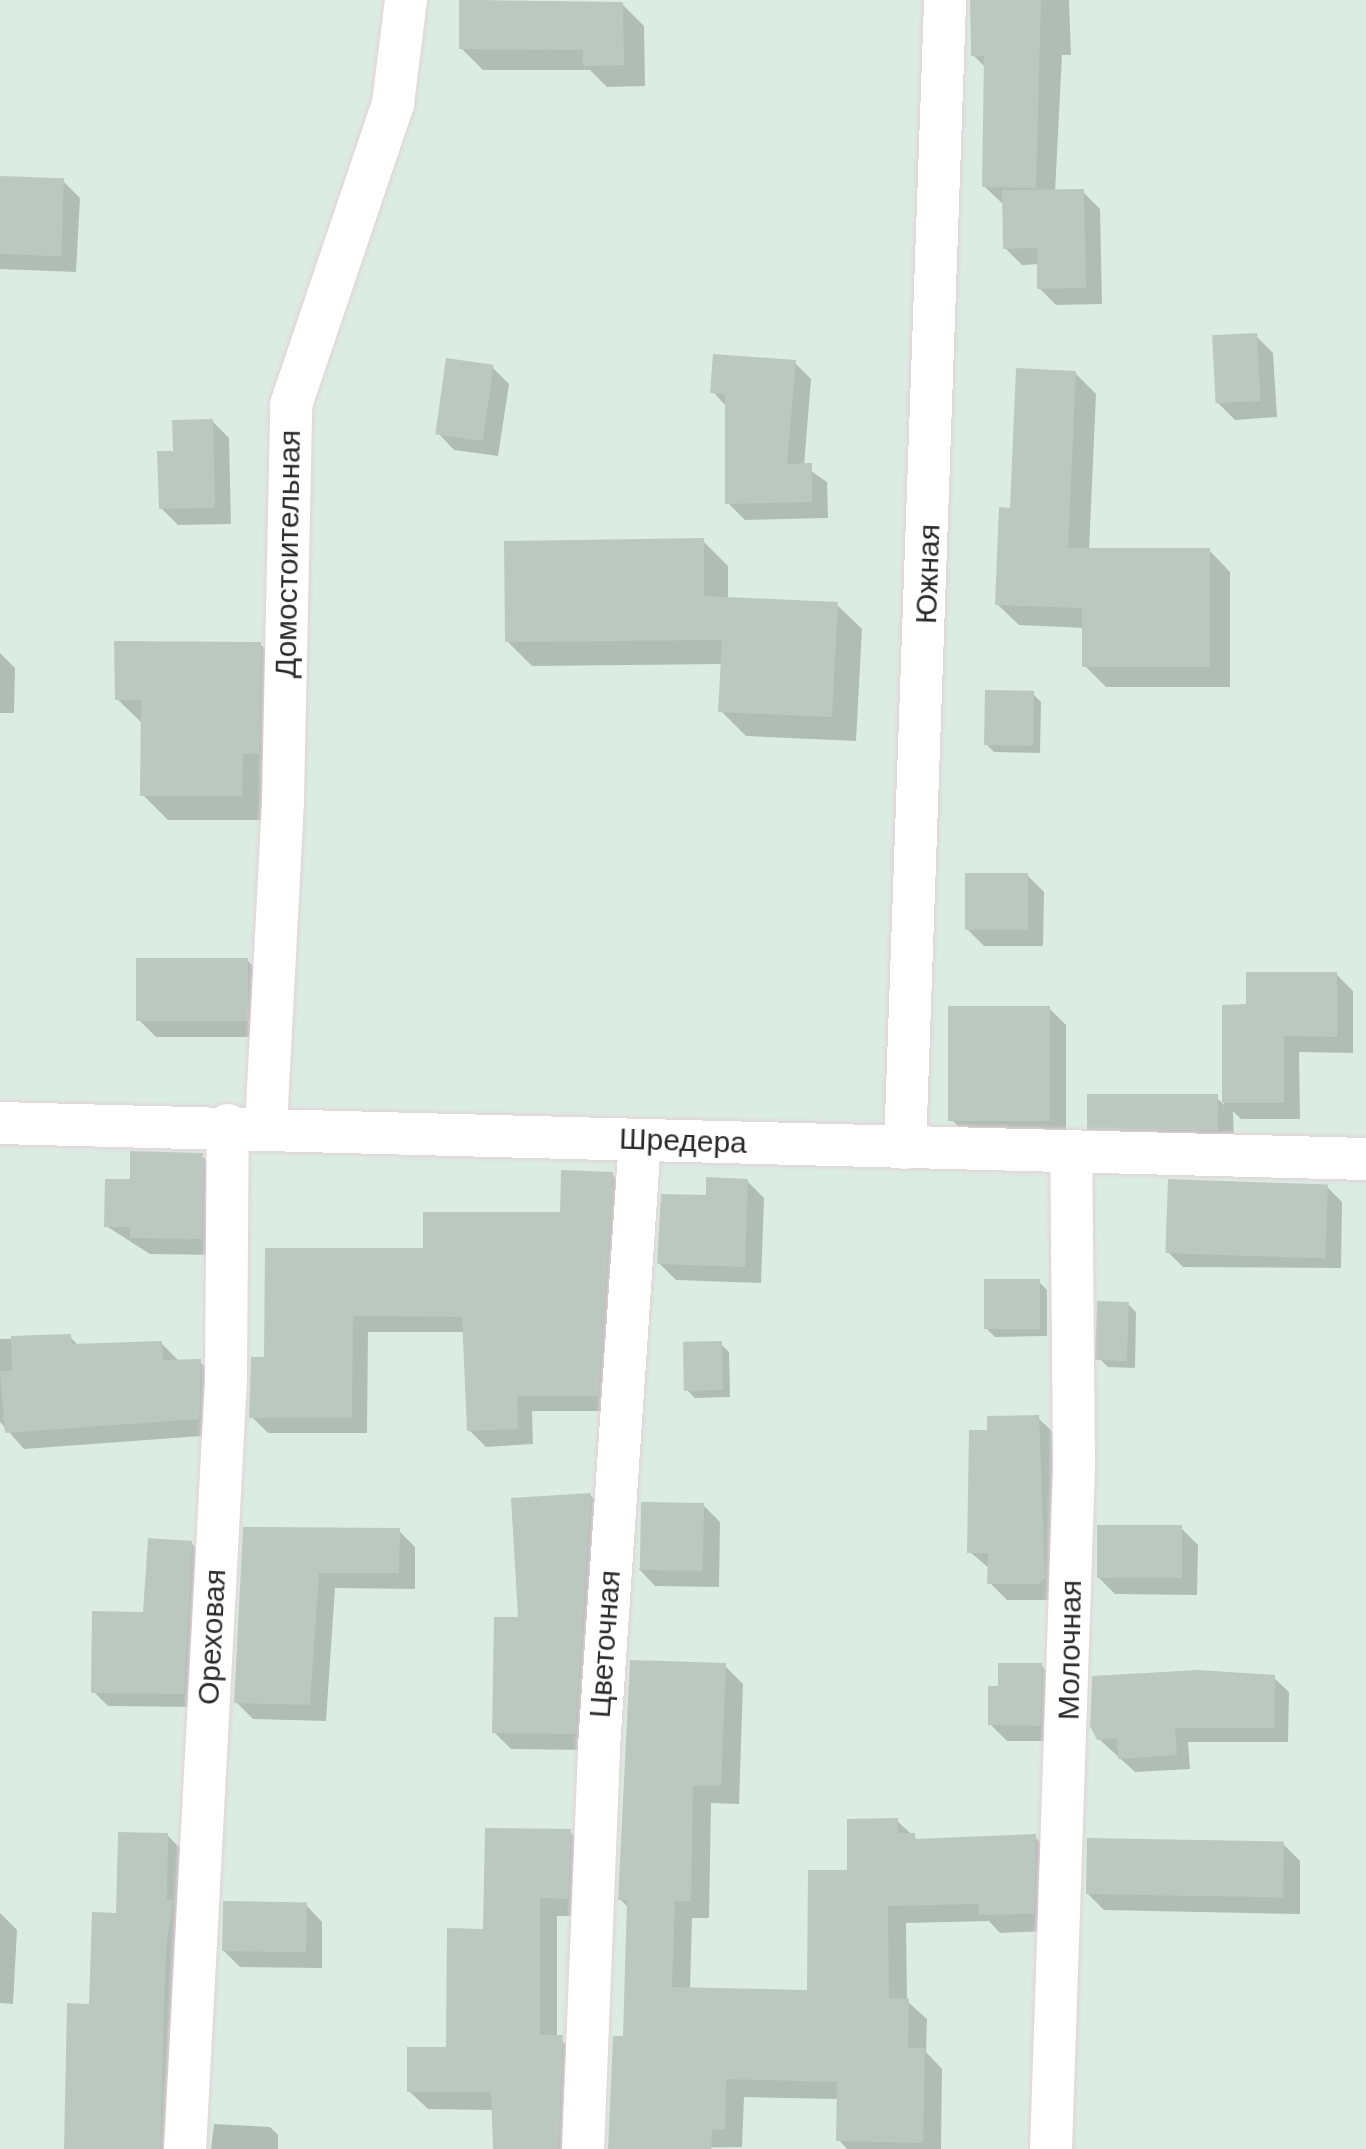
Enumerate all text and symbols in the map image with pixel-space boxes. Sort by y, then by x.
street label: Домостоительная [268,430,308,678]
street label: Южная [908,523,948,625]
street label: Шредера [619,1121,747,1161]
street label: Ореховая [190,1568,234,1706]
street label: Цветочная [582,1569,628,1719]
street label: Молочная [1051,1580,1089,1720]

